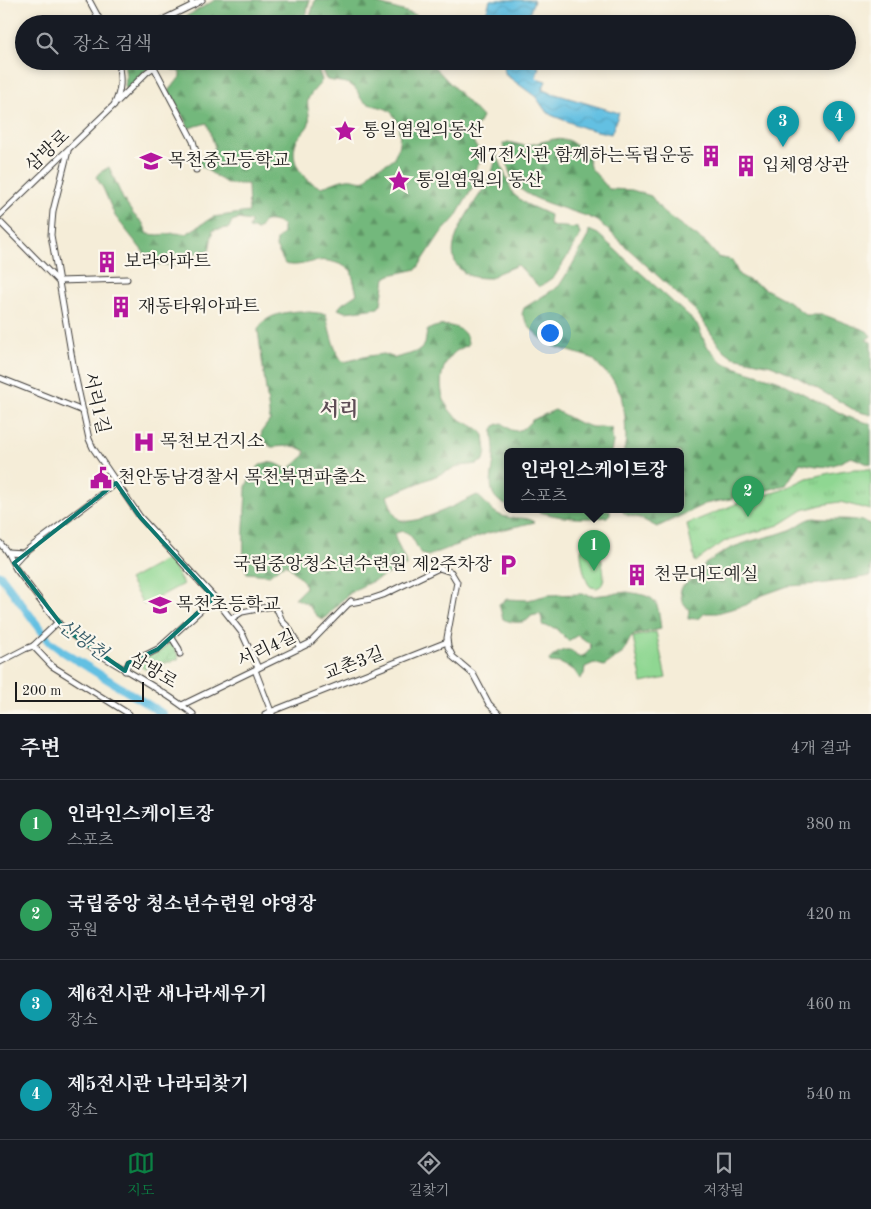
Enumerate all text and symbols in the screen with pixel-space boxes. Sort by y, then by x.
search box [15,15,856,70]
icon: search [33,29,61,57]
text: 장소 검색 [73,36,152,55]
pin: 4 [823,101,855,142]
pin: 3 [767,106,799,147]
place icon: 통일염원의동산 [332,118,358,144]
place label: 통일염원의동산 [362,121,484,140]
street label: 삼방로 [22,126,73,175]
building icon: 제7전시관 함께하는독립운동 [698,143,724,169]
place label: 제7전시관 함께하는독립운동 [470,146,694,165]
school or university icon: 목천중고등학교 [138,148,164,174]
place label: 목천중고등학교 [168,151,290,170]
building icon: 입체영상관 [733,153,759,179]
place label: 입체영상관 [762,156,850,175]
place icon: 통일염원의 동산 [386,168,412,194]
place label: 통일염원의 동산 [416,171,543,190]
building icon: 보라아파트 [94,249,120,275]
place label: 보라아파트 [124,252,212,271]
building icon: 재동타워아파트 [108,294,134,320]
place label: 재동타워아파트 [138,297,260,316]
your location [537,320,563,346]
street label: 서리1길 [80,370,113,436]
district label: 서리 [320,398,358,421]
hospital icon: 목천보건지소 [131,429,157,455]
place label: 목천보건지소 [160,432,264,451]
popup [504,448,684,513]
text: 인라인스케이트장 [521,462,667,481]
public building icon: 천안동남경찰서 목천북면파출소 [88,465,114,491]
place label: 천안동남경찰서 목천북면파출소 [118,467,366,487]
pin: 2 [732,476,764,517]
text: 스포츠 [521,489,567,505]
pin: 1 [578,530,610,571]
parking icon: 국립중앙청소년수련원 제2주차장 [495,552,521,578]
place label: 국립중앙청소년수련원 제2주차장 [233,555,493,574]
building icon: 천문대도예실 [624,562,650,588]
place label: 천문대도예실 [654,565,758,584]
school or university icon: 목천초등학교 [147,592,173,618]
place label: 목천초등학교 [176,595,281,614]
water label: 산방천 [54,615,113,666]
street label: 서리4길 [234,626,299,671]
street label: 교촌3길 [321,643,386,684]
street label: 삼방로 [126,649,181,692]
scale bar [15,679,144,702]
text: 200 m [22,684,61,698]
text: 주변 [20,739,61,760]
text: 4개 결과 [791,741,851,757]
text: 인라인스케이트장 [67,806,214,825]
text: 1 [31,817,41,833]
text: 380 m [806,817,851,833]
text: 스포츠 [67,833,113,849]
text: 국립중앙 청소년수련원 야영장 [67,896,316,915]
text: 2 [31,907,41,923]
text: 420 m [806,907,851,923]
text: 공원 [67,923,98,939]
text: 제6전시관 새나라세우기 [67,986,267,1005]
text: 3 [31,997,41,1013]
text: 460 m [806,997,851,1013]
text: 장소 [67,1013,98,1029]
text: 제5전시관 나라되찾기 [67,1076,249,1095]
text: 4 [31,1087,41,1103]
text: 540 m [806,1087,851,1103]
text: 장소 [67,1103,98,1119]
tab: 지도 [127,1149,155,1200]
tab: 길찾기 [409,1149,449,1200]
tab: 저장됨 [703,1149,744,1200]

